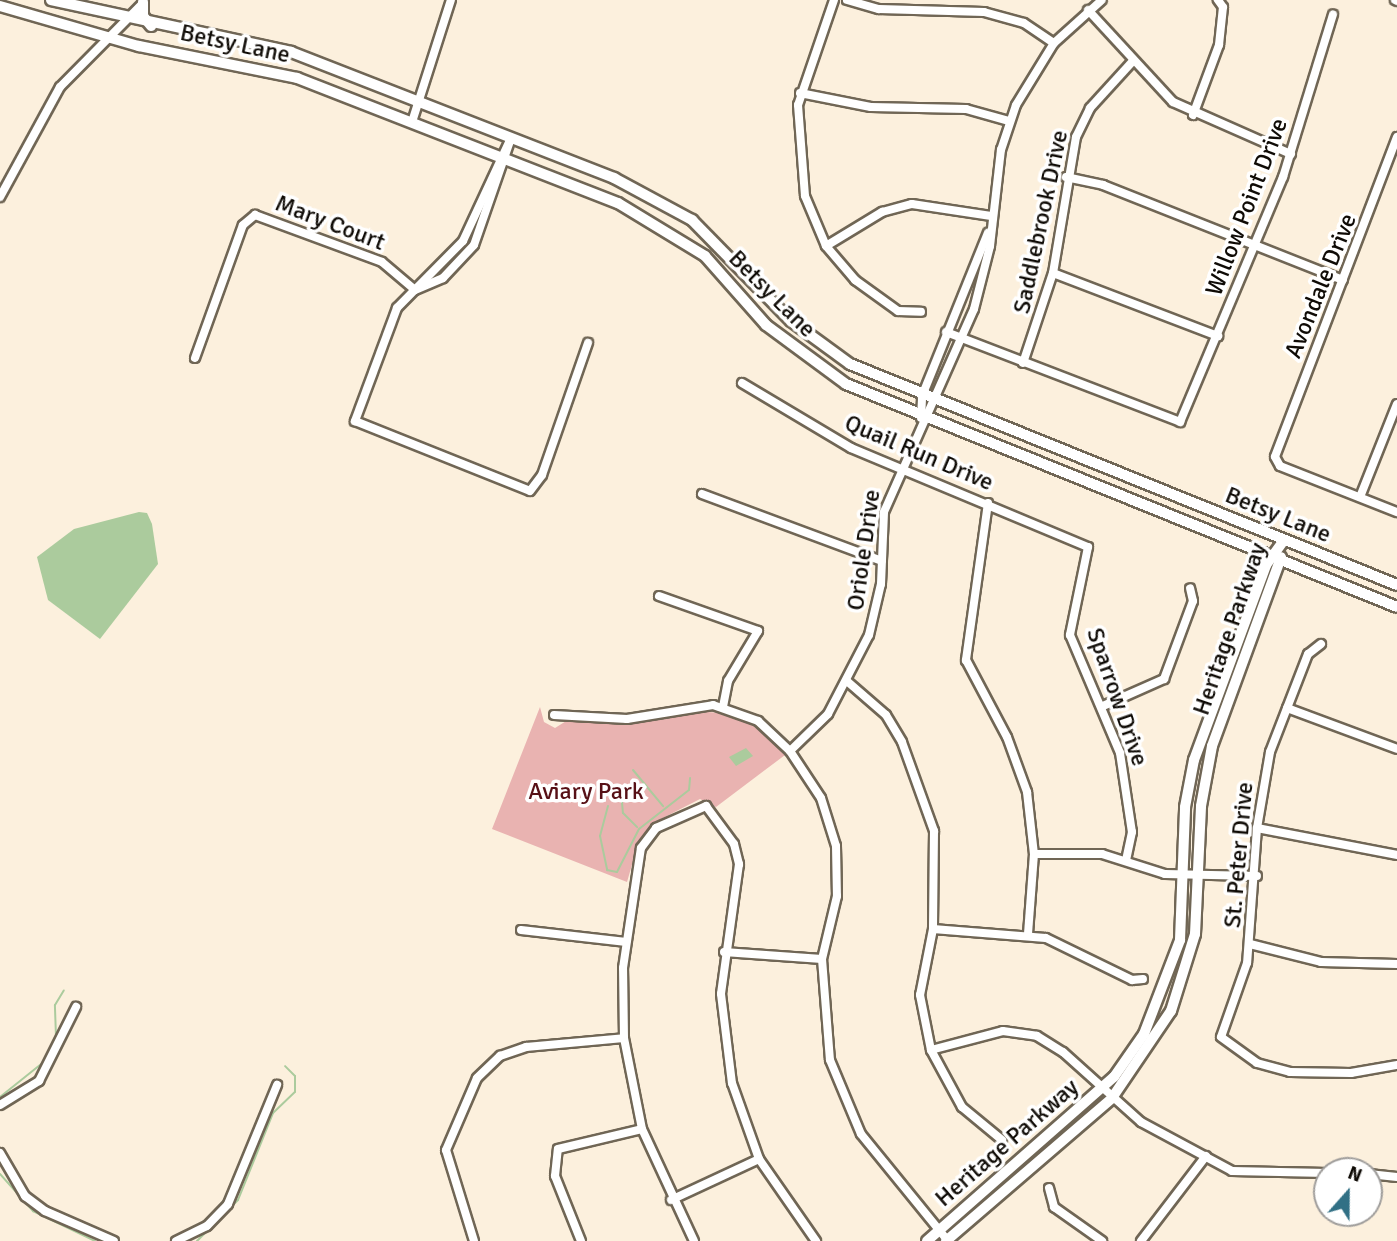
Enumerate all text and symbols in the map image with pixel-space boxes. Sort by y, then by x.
street label: Betsy Lane [177,18,293,70]
street label: Willow Point Drive [1200,114,1294,300]
street label: Saddlebrook Drive [1008,128,1074,316]
street label: Mary Court [271,189,389,257]
street label: Avondale Drive [1279,210,1363,362]
street label: Betsy Lane [722,244,822,344]
street label: Quail Run Drive [840,409,998,497]
street label: Betsy Lane [1221,481,1335,549]
street label: Oriole Drive [841,488,887,612]
street label: Heritage Parkway [1187,539,1273,719]
street label: Sparrow Drive [1080,624,1154,770]
park label: Aviary Park [528,778,644,806]
street label: St. Peter Drive [1218,781,1260,929]
street label: Heritage Parkway [929,1073,1085,1213]
north arrow [1313,1157,1383,1227]
text: N [1344,1161,1365,1188]

